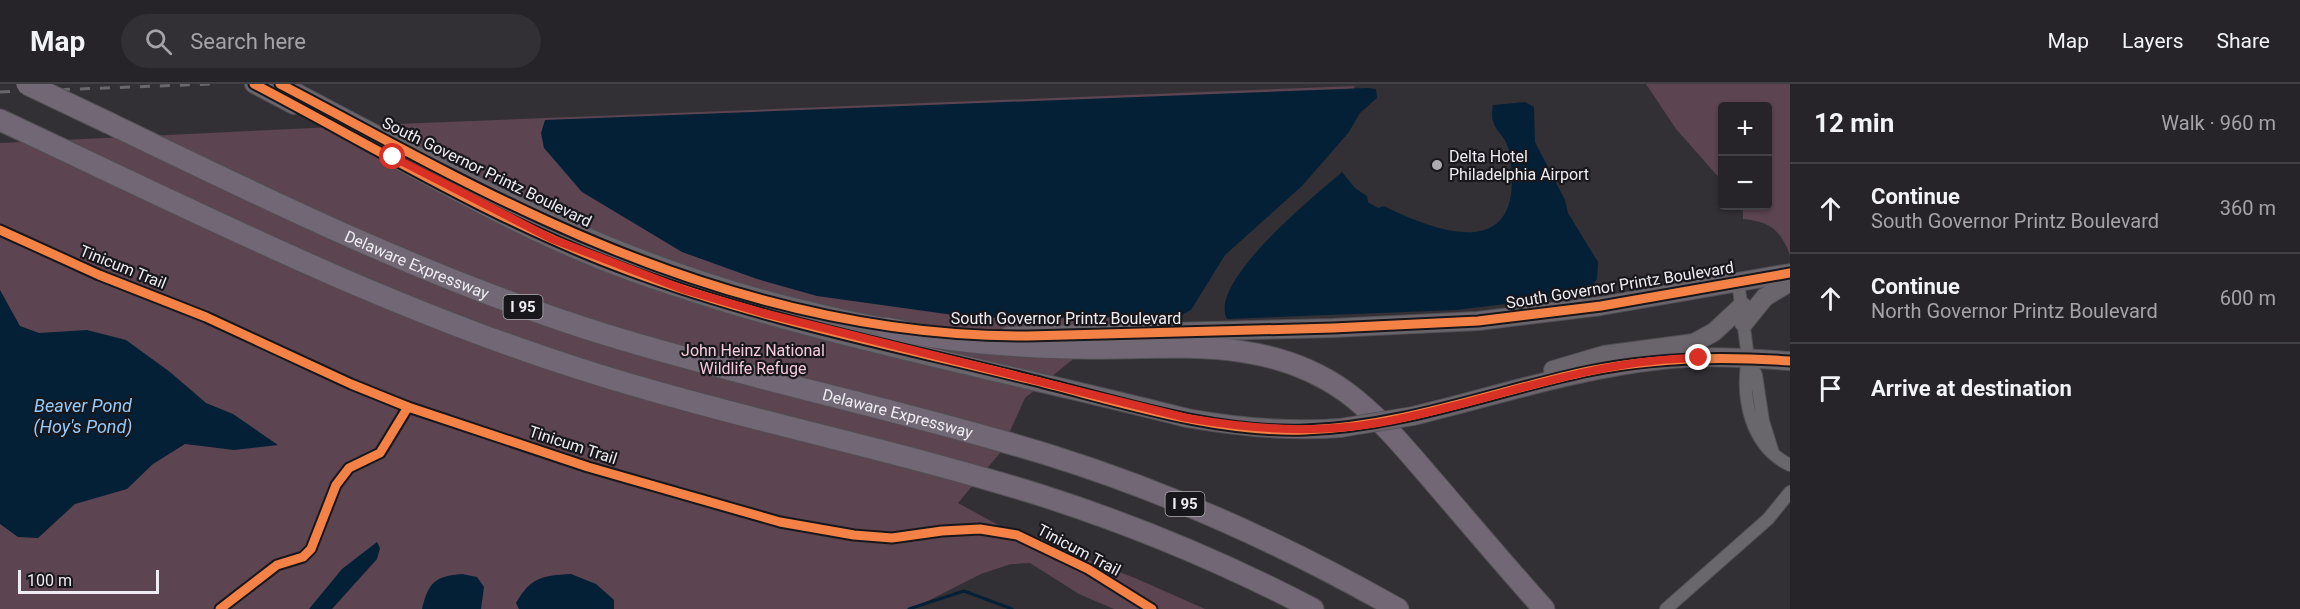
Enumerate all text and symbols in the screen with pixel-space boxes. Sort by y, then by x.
search box [121,14,541,68]
text: Map [30,25,85,58]
icon: search [142,25,175,58]
text: Search here [190,29,306,54]
text: Map [2047,29,2089,53]
text: Layers [2122,29,2183,53]
text: Share [2216,29,2270,53]
map controls [1718,102,1772,210]
button: + [1718,102,1772,156]
text: 12 min [1814,108,1894,138]
text: Walk · 960 m [2161,111,2276,135]
street label: South Governor Printz Boulevard [379,113,595,231]
route start [379,143,405,169]
place label: Delta Hotel Philadelphia Airport [1449,147,1589,184]
button: − [1718,156,1772,210]
marker: Delta Hotel Philadelphia Airport [1430,158,1444,172]
text: Continue [1871,184,1960,209]
icon: ahead [1814,192,1847,225]
text: 360 m [2220,196,2276,220]
text: South Governor Printz Boulevard [1871,209,2159,233]
street label: Delaware Expressway [342,226,492,303]
street label: Tinicum Trail [77,241,169,293]
street label: South Governor Printz Boulevard [1505,258,1735,312]
text: Continue [1871,274,1960,299]
icon: ahead [1814,282,1847,315]
text: 600 m [2220,286,2276,310]
road number: I 95 [504,295,542,319]
text: North Governor Printz Boulevard [1871,299,2158,323]
street label: South Governor Printz Boulevard [951,309,1181,328]
park label: John Heinz National Wildlife Refuge [681,341,825,378]
route end [1685,344,1711,370]
icon: arrive [1814,372,1847,405]
text: Arrive at destination [1871,376,2072,401]
street label: Delaware Expressway [821,385,976,442]
water label: Beaver Pond (Hoy's Pond) [34,395,133,438]
street label: Tinicum Trail [527,422,619,468]
road number: I 95 [1166,492,1204,516]
street label: Tinicum Trail [1034,520,1124,580]
scale bar [18,567,159,594]
text: 100 m [27,571,72,590]

